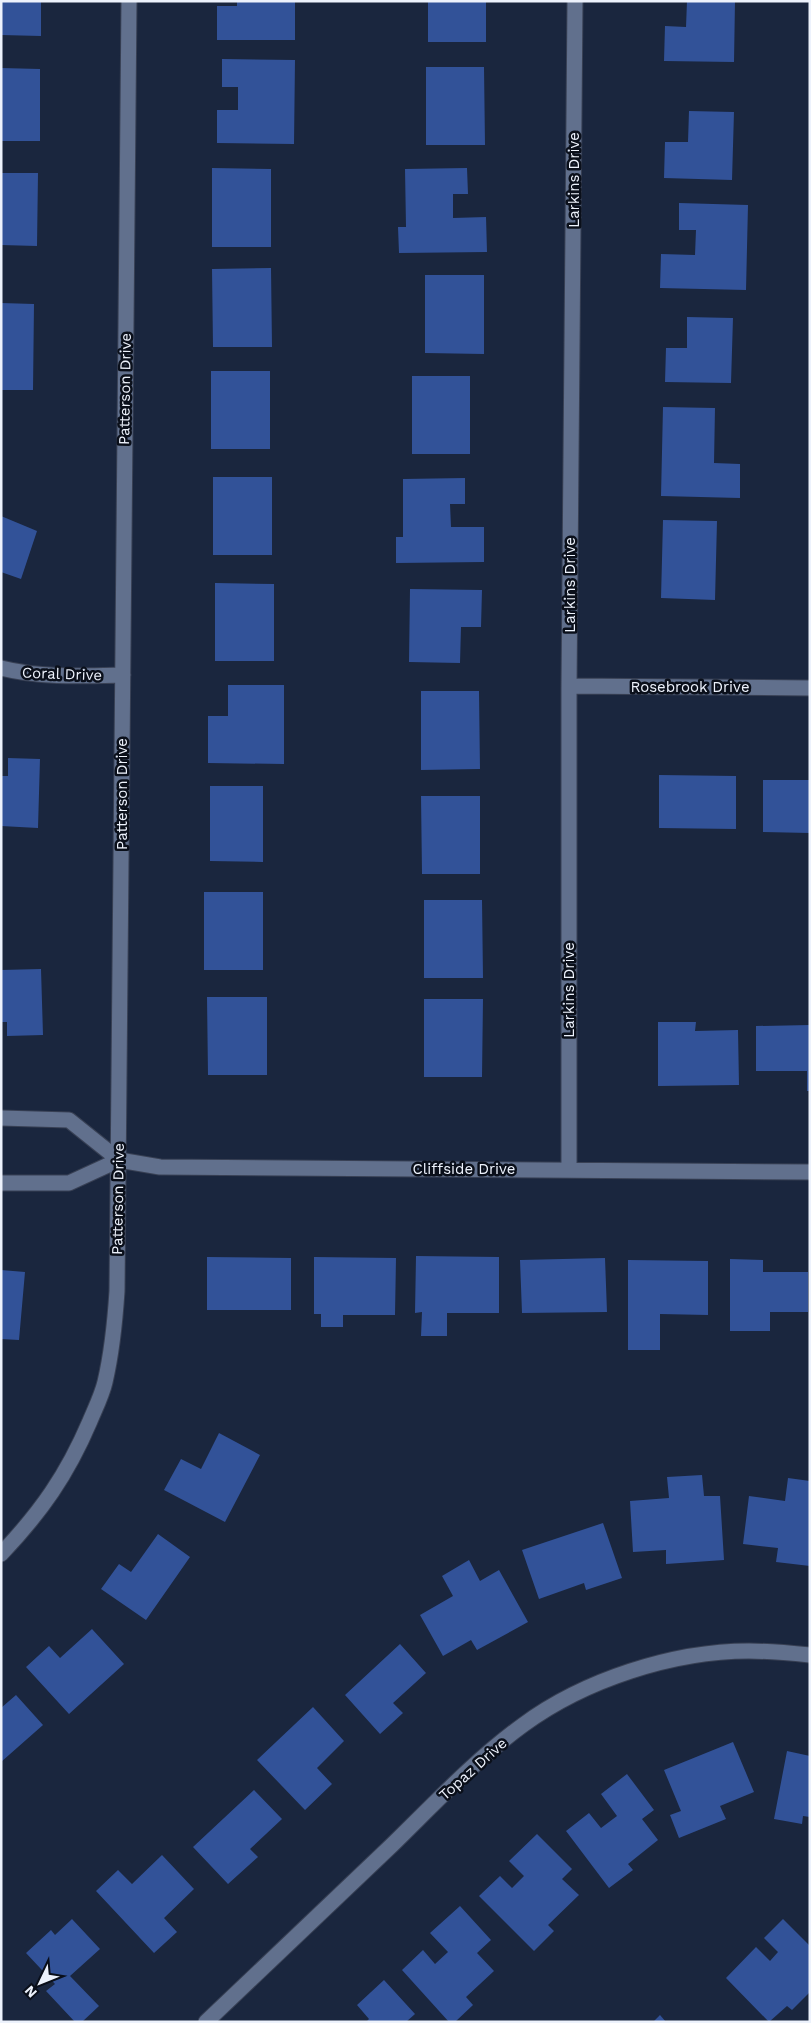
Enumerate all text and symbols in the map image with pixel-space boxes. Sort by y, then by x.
street label: Larkins Drive [565,132,583,228]
street label: Patterson Drive [115,333,135,445]
street label: Larkins Drive [561,537,579,633]
street label: Coral Drive [22,664,102,684]
street label: Rosebrook Drive [630,678,750,696]
street label: Patterson Drive [113,738,131,850]
street label: Larkins Drive [560,942,578,1038]
street label: Patterson Drive [108,1143,128,1255]
street label: Cliffside Drive [412,1160,516,1178]
street label: Topaz Drive [435,1734,511,1804]
north arrow [15,1958,65,2008]
text: N [21,1983,40,2001]

